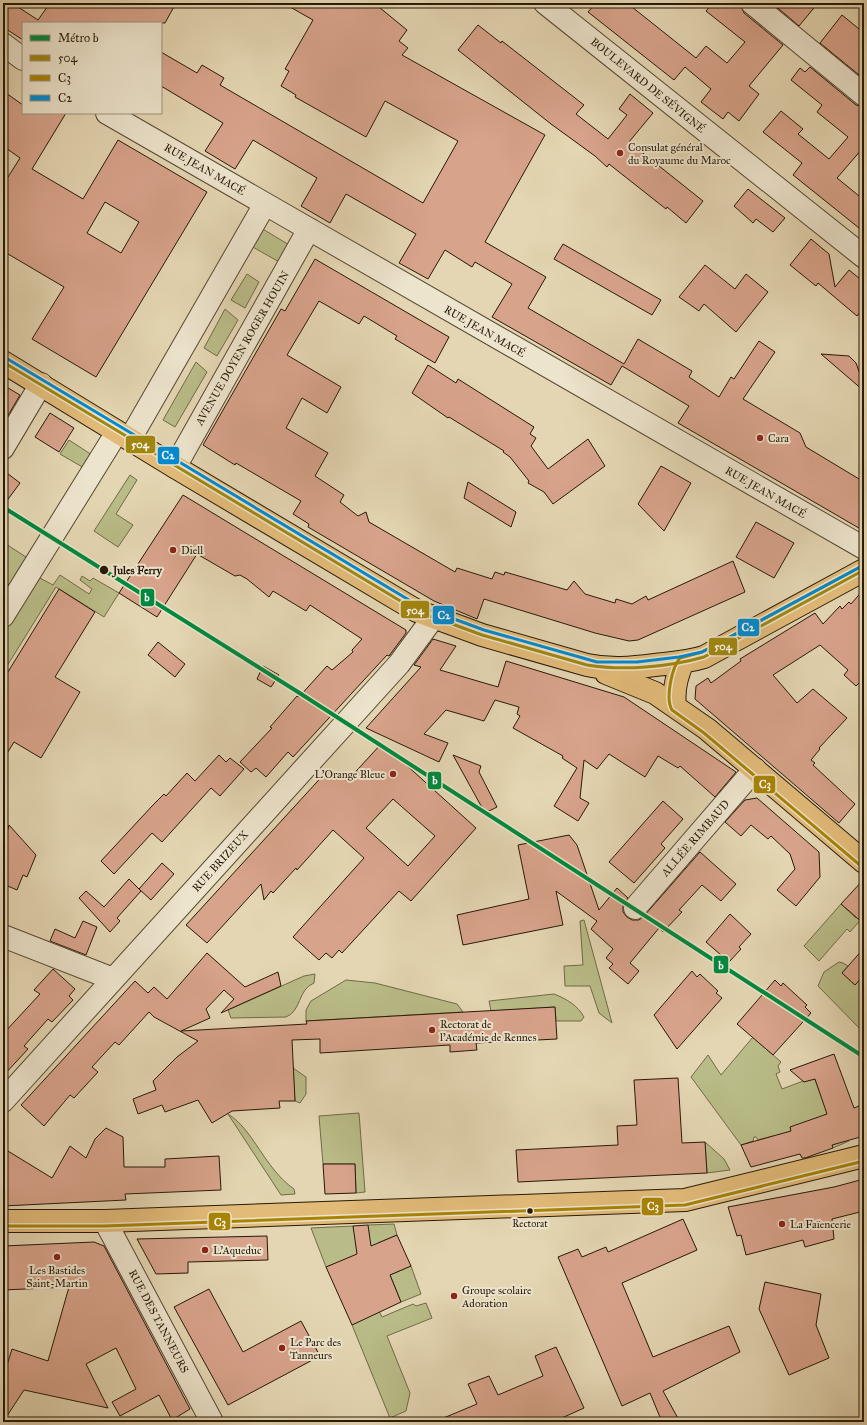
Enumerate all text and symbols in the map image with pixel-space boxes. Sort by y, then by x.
legend [22,22,162,114]
text: Métro b [58,31,99,45]
street label: BOULEVARD DE SÉVIGNÉ [588,34,708,136]
text: 504 [58,51,78,65]
text: C3 [58,71,71,85]
text: C2 [58,91,72,105]
street label: RUE JEAN MACÉ [161,140,248,199]
place label: Consulat général du Royaume du Maroc [628,141,731,167]
marker: Consulat général du Royaume du Maroc [615,148,625,158]
street label: AVENUE DOYEN ROGER HOUIN [192,269,292,429]
street label: RUE JEAN MACÉ [441,302,528,361]
place label: Cara [768,432,789,445]
marker: Cara [755,433,765,443]
line badge: 504 [125,435,156,454]
text: 504 [131,438,150,452]
line badge: C2 [157,446,180,465]
text: C2 [162,449,175,462]
street label: RUE JEAN MACÉ [722,463,809,522]
place label: Diell [181,544,203,557]
marker: Diell [168,545,178,555]
marker: Jules Ferry [98,564,110,576]
place label: Jules Ferry [111,564,163,578]
line badge: b [140,588,155,607]
text: b [143,591,150,604]
line badge: 504 [400,600,430,619]
text: 504 [406,604,425,618]
line badge: C2 [432,605,455,625]
text: C2 [438,609,451,622]
line badge: C2 [737,618,760,637]
text: C2 [742,621,755,634]
line badge: 504 [708,637,738,656]
text: 504 [714,640,733,654]
place label: L'Orange Bleue [315,768,385,781]
marker: L'Orange Bleue [388,769,398,779]
line badge: b [427,771,442,790]
text: b [431,774,438,787]
line badge: C3 [753,775,776,794]
text: C3 [759,778,771,792]
street label: ALLÉE RIMBAUD [657,797,732,880]
street label: RUE BRIZEUX [189,828,252,895]
line badge: b [713,955,729,974]
text: b [717,959,724,972]
place label: Rectorat de l'Académie de Rennes [440,1018,536,1044]
marker: Rectorat de l'Académie de Rennes [427,1025,437,1035]
line badge: C3 [641,1197,664,1216]
text: C3 [647,1200,659,1214]
marker: Rectorat [525,1206,535,1216]
line badge: C3 [208,1212,231,1231]
text: C3 [214,1216,226,1230]
place label: Rectorat [512,1218,548,1230]
place label: La Faïencerie [790,1218,852,1231]
marker: La Faïencerie [777,1219,787,1229]
place label: L'Aqueduc [213,1244,262,1258]
marker: L'Aqueduc [200,1245,210,1255]
marker: Les Bastides Saint-Martin [52,1252,62,1262]
place label: Les Bastides Saint-Martin [26,1264,88,1290]
street label: RUE DES TANNEURS [126,1267,191,1375]
place label: Groupe scolaire Adoration [461,1284,532,1310]
marker: Groupe scolaire Adoration [449,1291,459,1301]
place label: Le Parc des Tanneurs [290,1336,341,1362]
marker: Le Parc des Tanneurs [277,1343,287,1353]

